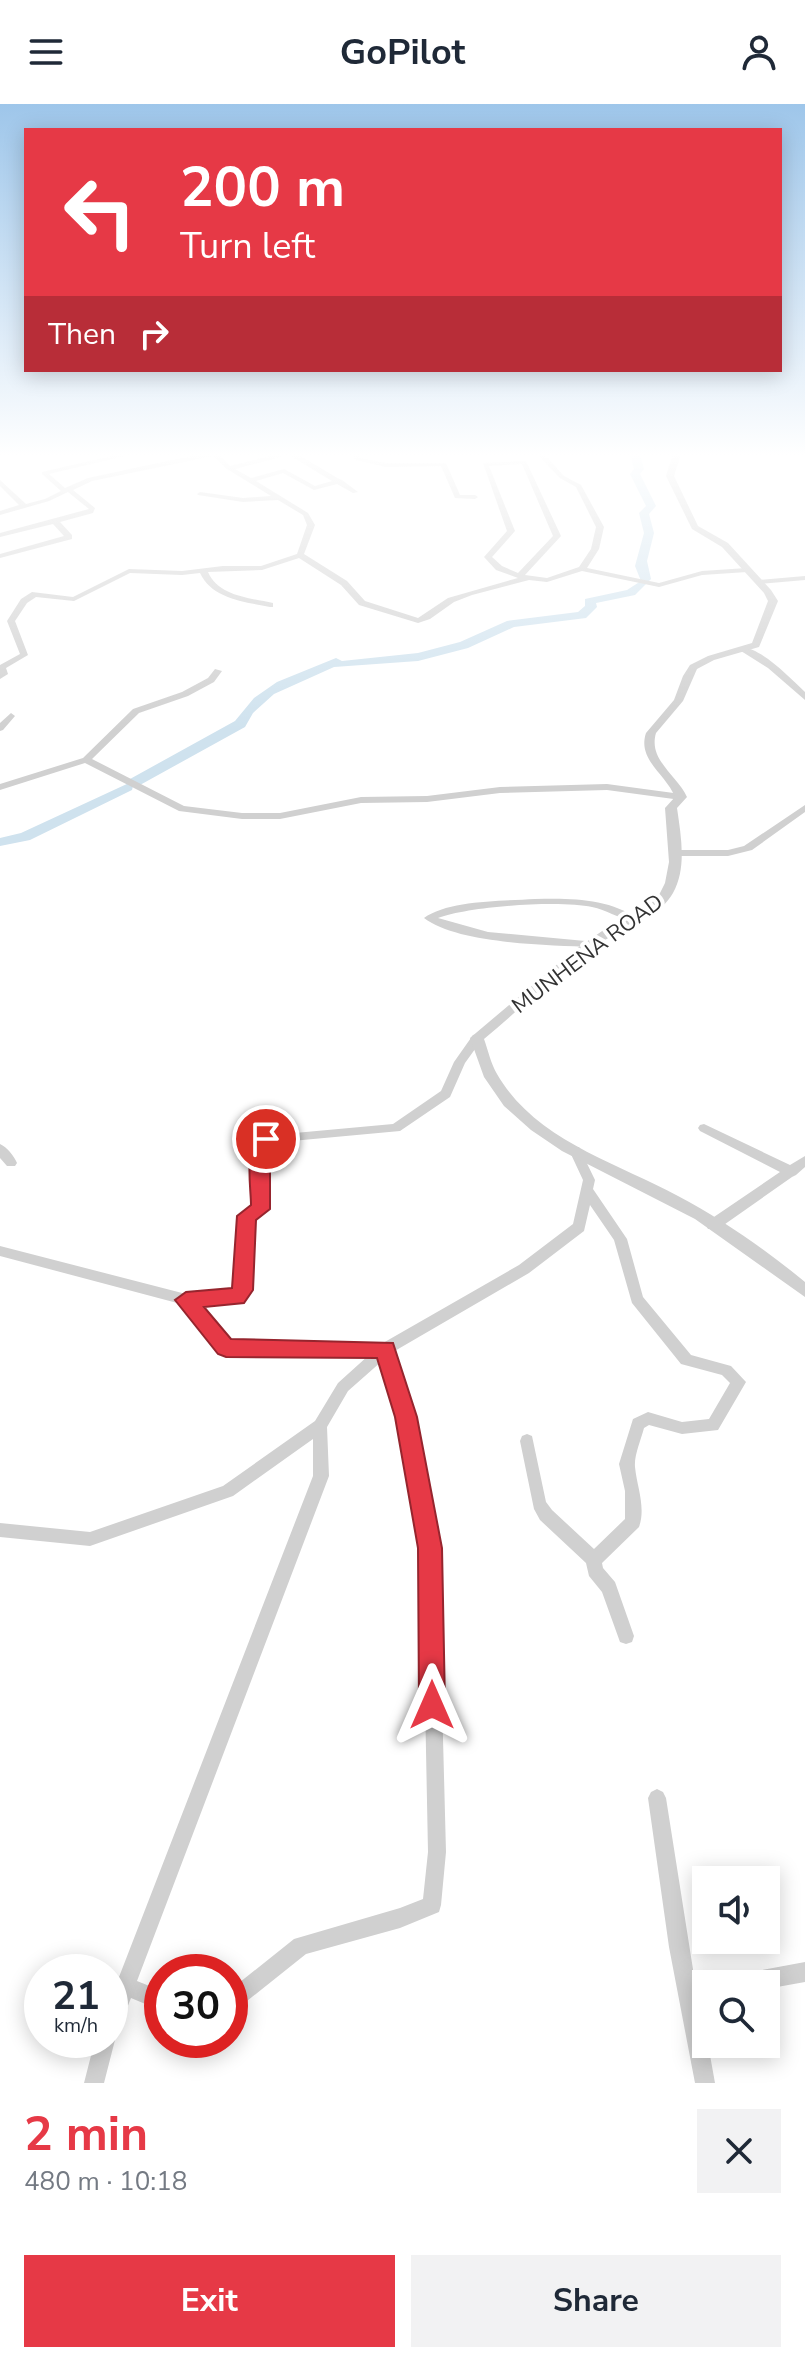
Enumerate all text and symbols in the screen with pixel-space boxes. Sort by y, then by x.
text: GoPilot [340,28,465,77]
icon: menu [24,30,68,74]
icon: person [737,30,781,74]
text: 200 m [180,149,345,226]
icon: left [48,160,152,264]
text: Turn left [180,222,315,271]
icon: right [132,312,176,356]
text: Then [48,314,116,355]
street label: MUNHENA ROAD [506,887,669,1021]
pin [232,1105,300,1173]
icon: arrive [244,1117,288,1161]
position arrow [390,1663,474,1747]
map controls [692,1866,780,2058]
button: sound [692,1866,780,1954]
speed limit sign: 30 [144,1954,248,2058]
text: 21 [52,1969,100,2023]
button: search [692,1970,780,2058]
text: km/h [54,2012,98,2039]
text: 2 min [24,2101,148,2167]
button: close [697,2109,781,2193]
text: 480 m · 10:18 [24,2164,187,2199]
button: Exit [24,2255,395,2347]
button: Share [411,2255,781,2347]

